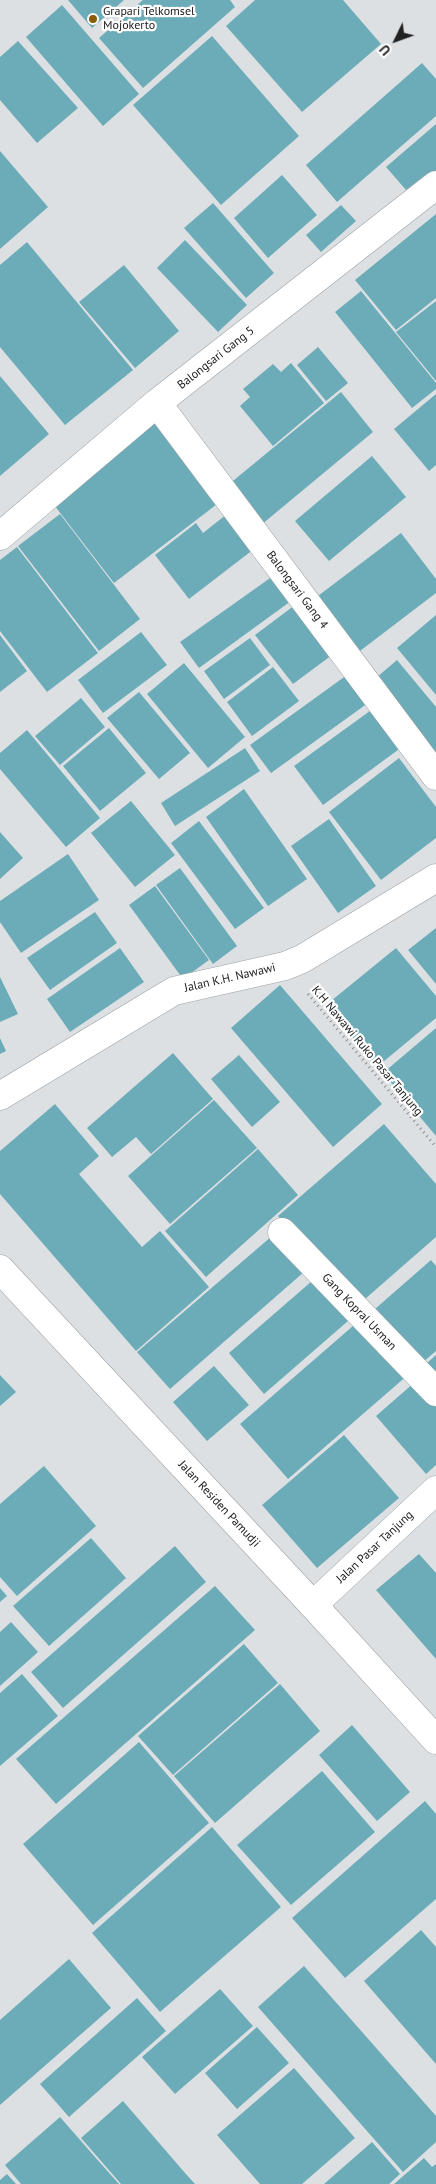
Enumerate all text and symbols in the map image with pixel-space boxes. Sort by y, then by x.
place label: Grapari Telkomsel Mojokerto [103,5,194,33]
marker: Grapari Telkomsel Mojokerto [87,13,99,25]
north arrow [371,15,421,65]
text: U [375,41,394,59]
street label: Balongsari Gang 5 [175,324,257,392]
street label: Balongsari Gang 4 [263,548,331,632]
street label: Jalan K.H. Nawawi [183,960,277,996]
street label: K.H Nawawi Ruko Pasar Tanjung [308,983,426,1119]
street label: Gang Kopral Usman [319,1271,399,1353]
street label: Jalan Residen Pamudji [175,1458,263,1550]
street label: Jalan Pasar Tanjung [334,1508,416,1586]

